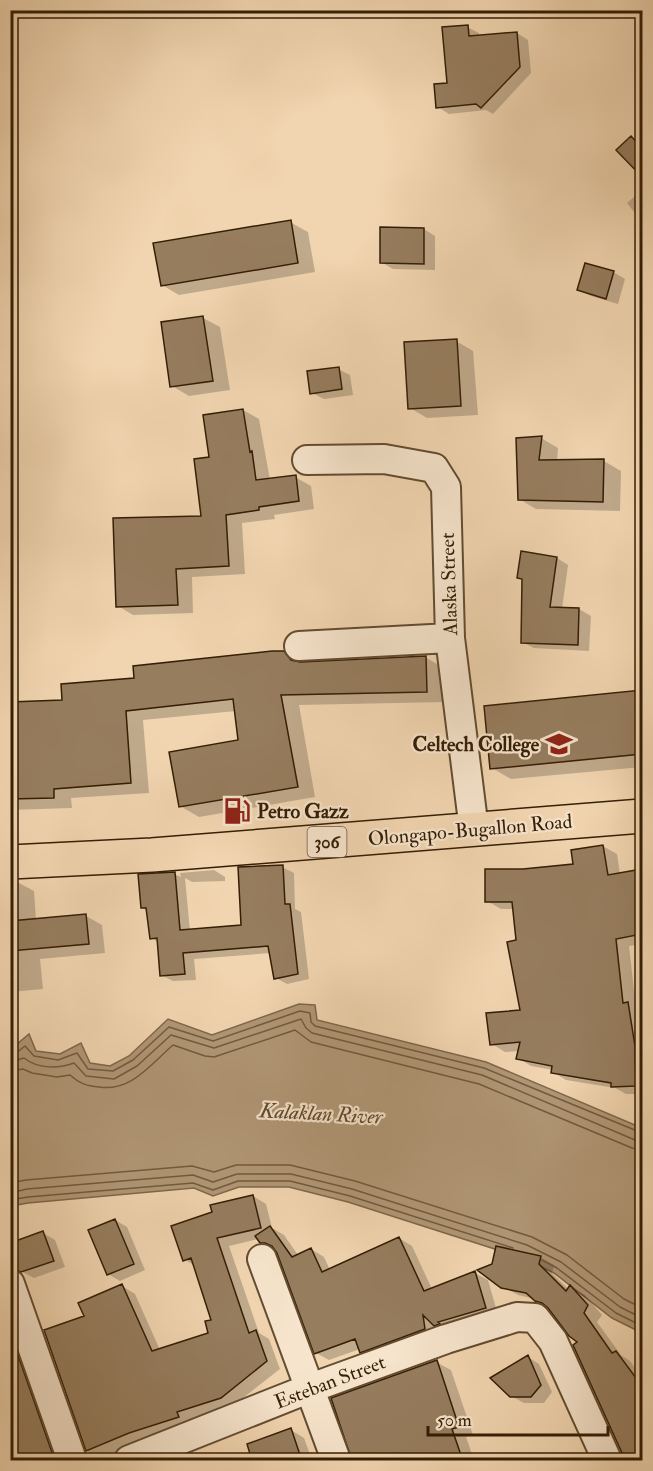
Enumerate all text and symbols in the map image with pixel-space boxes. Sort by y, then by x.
street label: Alaska Street [435,532,463,637]
school or university icon: Celtech College [544,729,574,759]
place label: Celtech College [412,732,540,758]
fuel station icon: Petro Gazz [222,796,252,826]
place label: Petro Gazz [257,799,349,824]
street label: Olongapo-Bugallon Road [367,809,573,852]
road number: 306 [308,827,346,857]
water label: Kalaklan River [258,1097,384,1131]
street label: Esteban Street [271,1349,390,1415]
scale bar [428,1399,608,1437]
text: 50 m [437,1409,472,1432]

